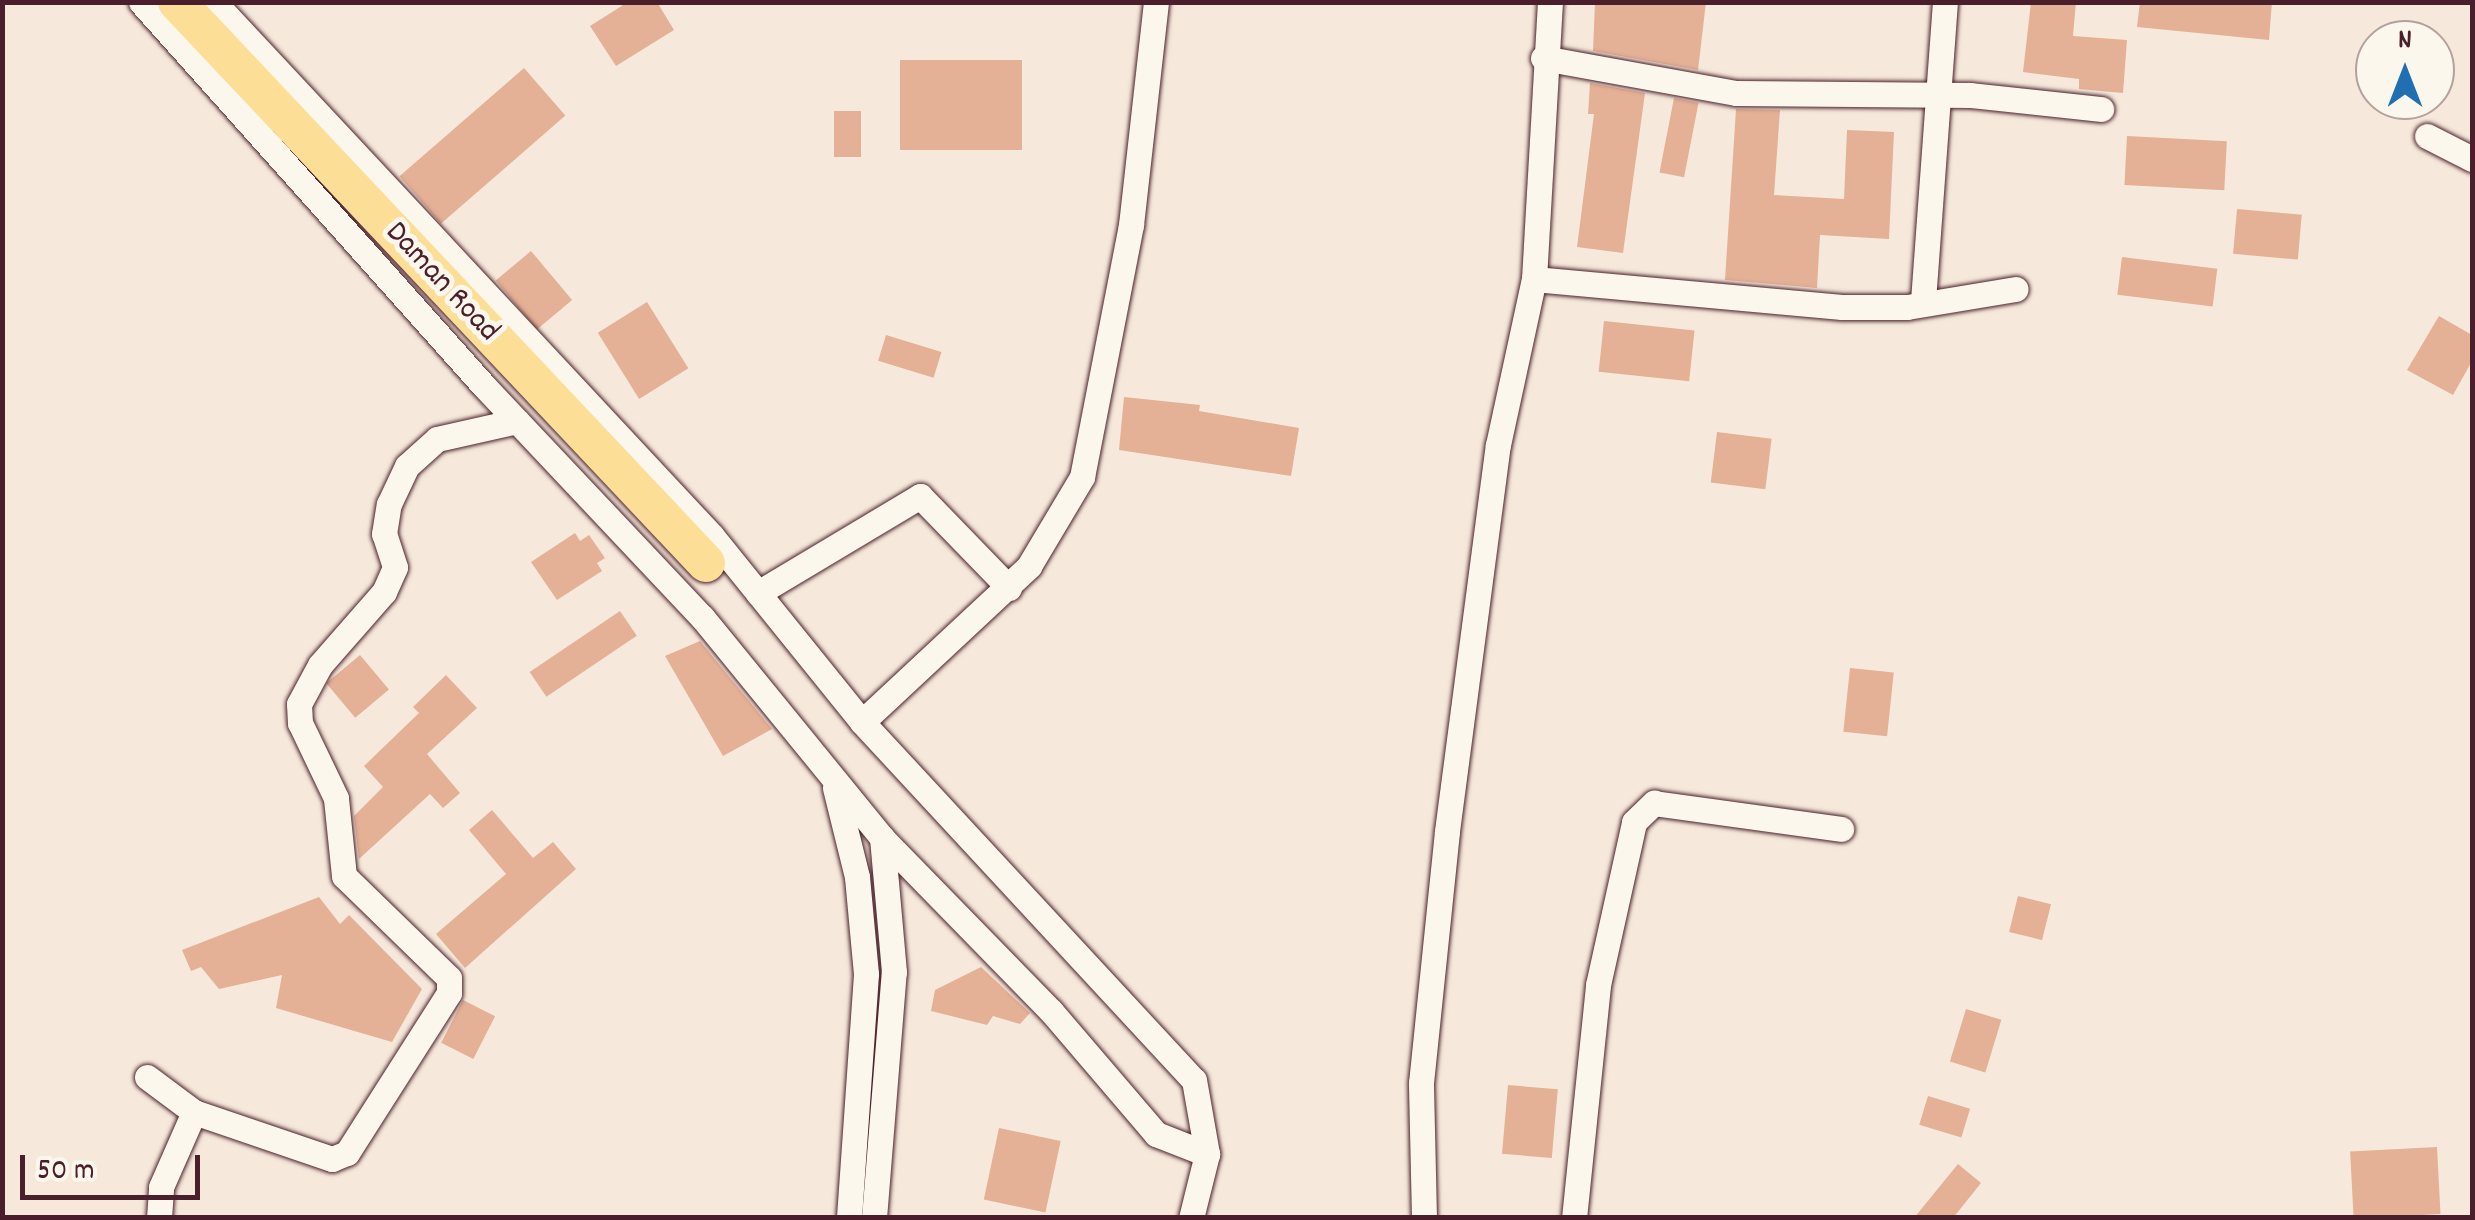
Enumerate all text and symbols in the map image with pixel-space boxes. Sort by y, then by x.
north arrow [2355,20,2455,120]
text: N [2398,22,2412,62]
street label: Daman Road [376,215,506,351]
scale bar [25,1135,205,1197]
text: 50 m [37,1151,95,1194]

